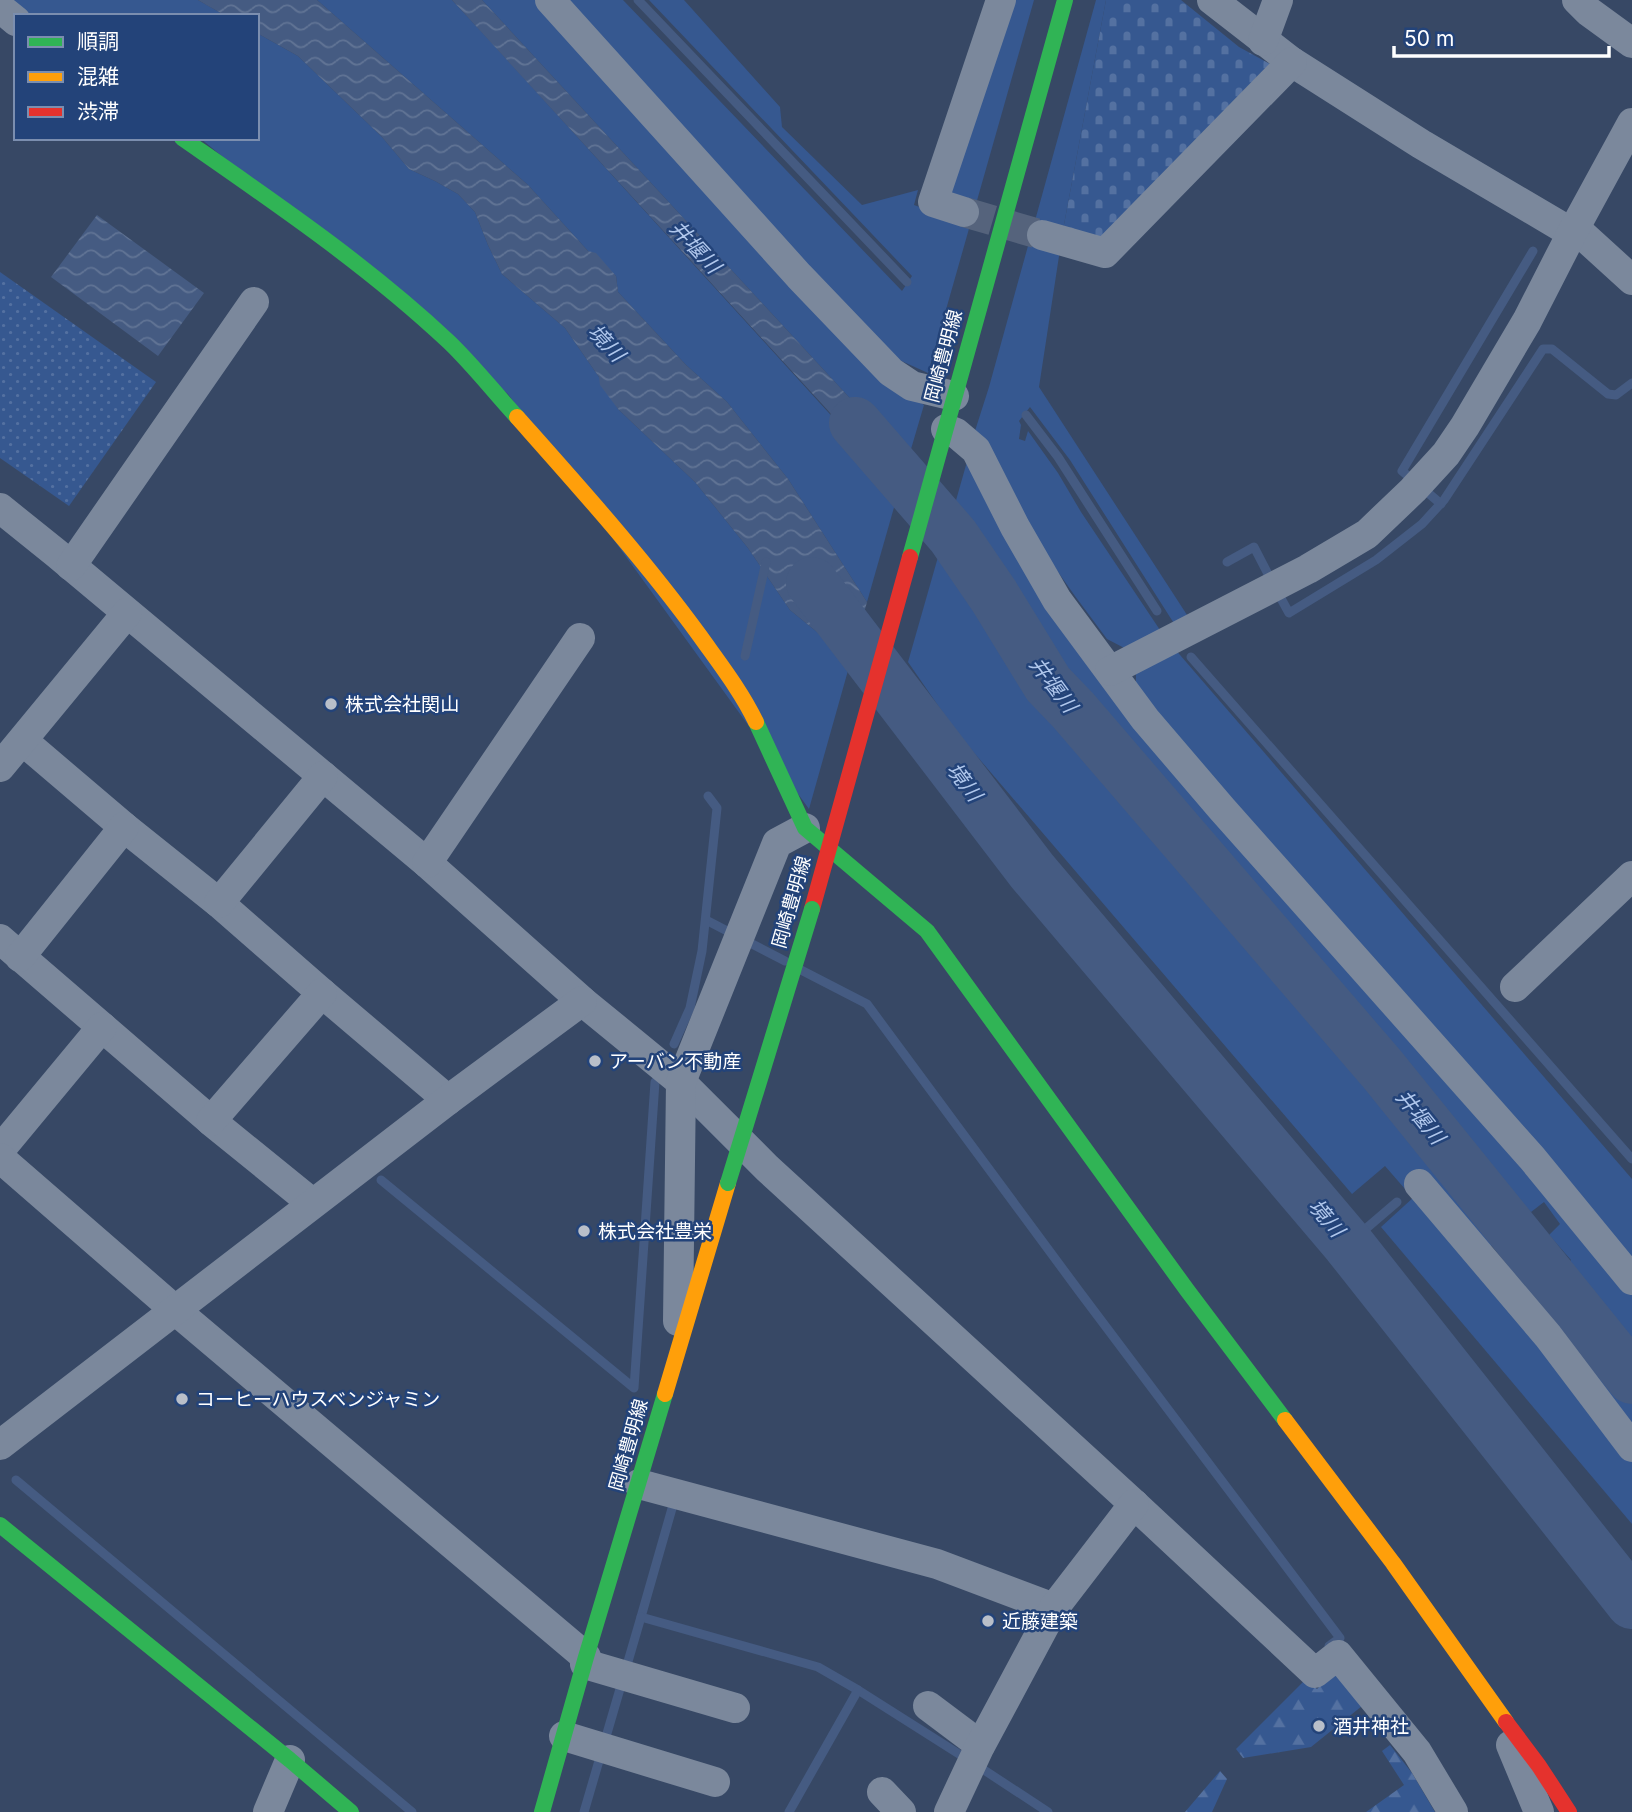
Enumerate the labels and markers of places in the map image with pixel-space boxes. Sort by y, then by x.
place label: 株式会社関山 [345,693,459,716]
marker: 株式会社関山 [323,696,339,712]
place label: アーバン不動産 [609,1050,742,1073]
marker: アーバン不動産 [587,1053,603,1069]
place label: 株式会社豊栄 [598,1220,712,1243]
marker: 株式会社豊栄 [576,1223,592,1239]
place label: コーヒーハウスベンジャミン [196,1388,440,1411]
marker: コーヒーハウスベンジャミン [174,1391,190,1407]
place label: 近藤建築 [1002,1610,1078,1633]
marker: 近藤建築 [980,1613,996,1629]
place label: 酒井神社 [1333,1715,1409,1738]
marker: 酒井神社 [1311,1718,1327,1734]

